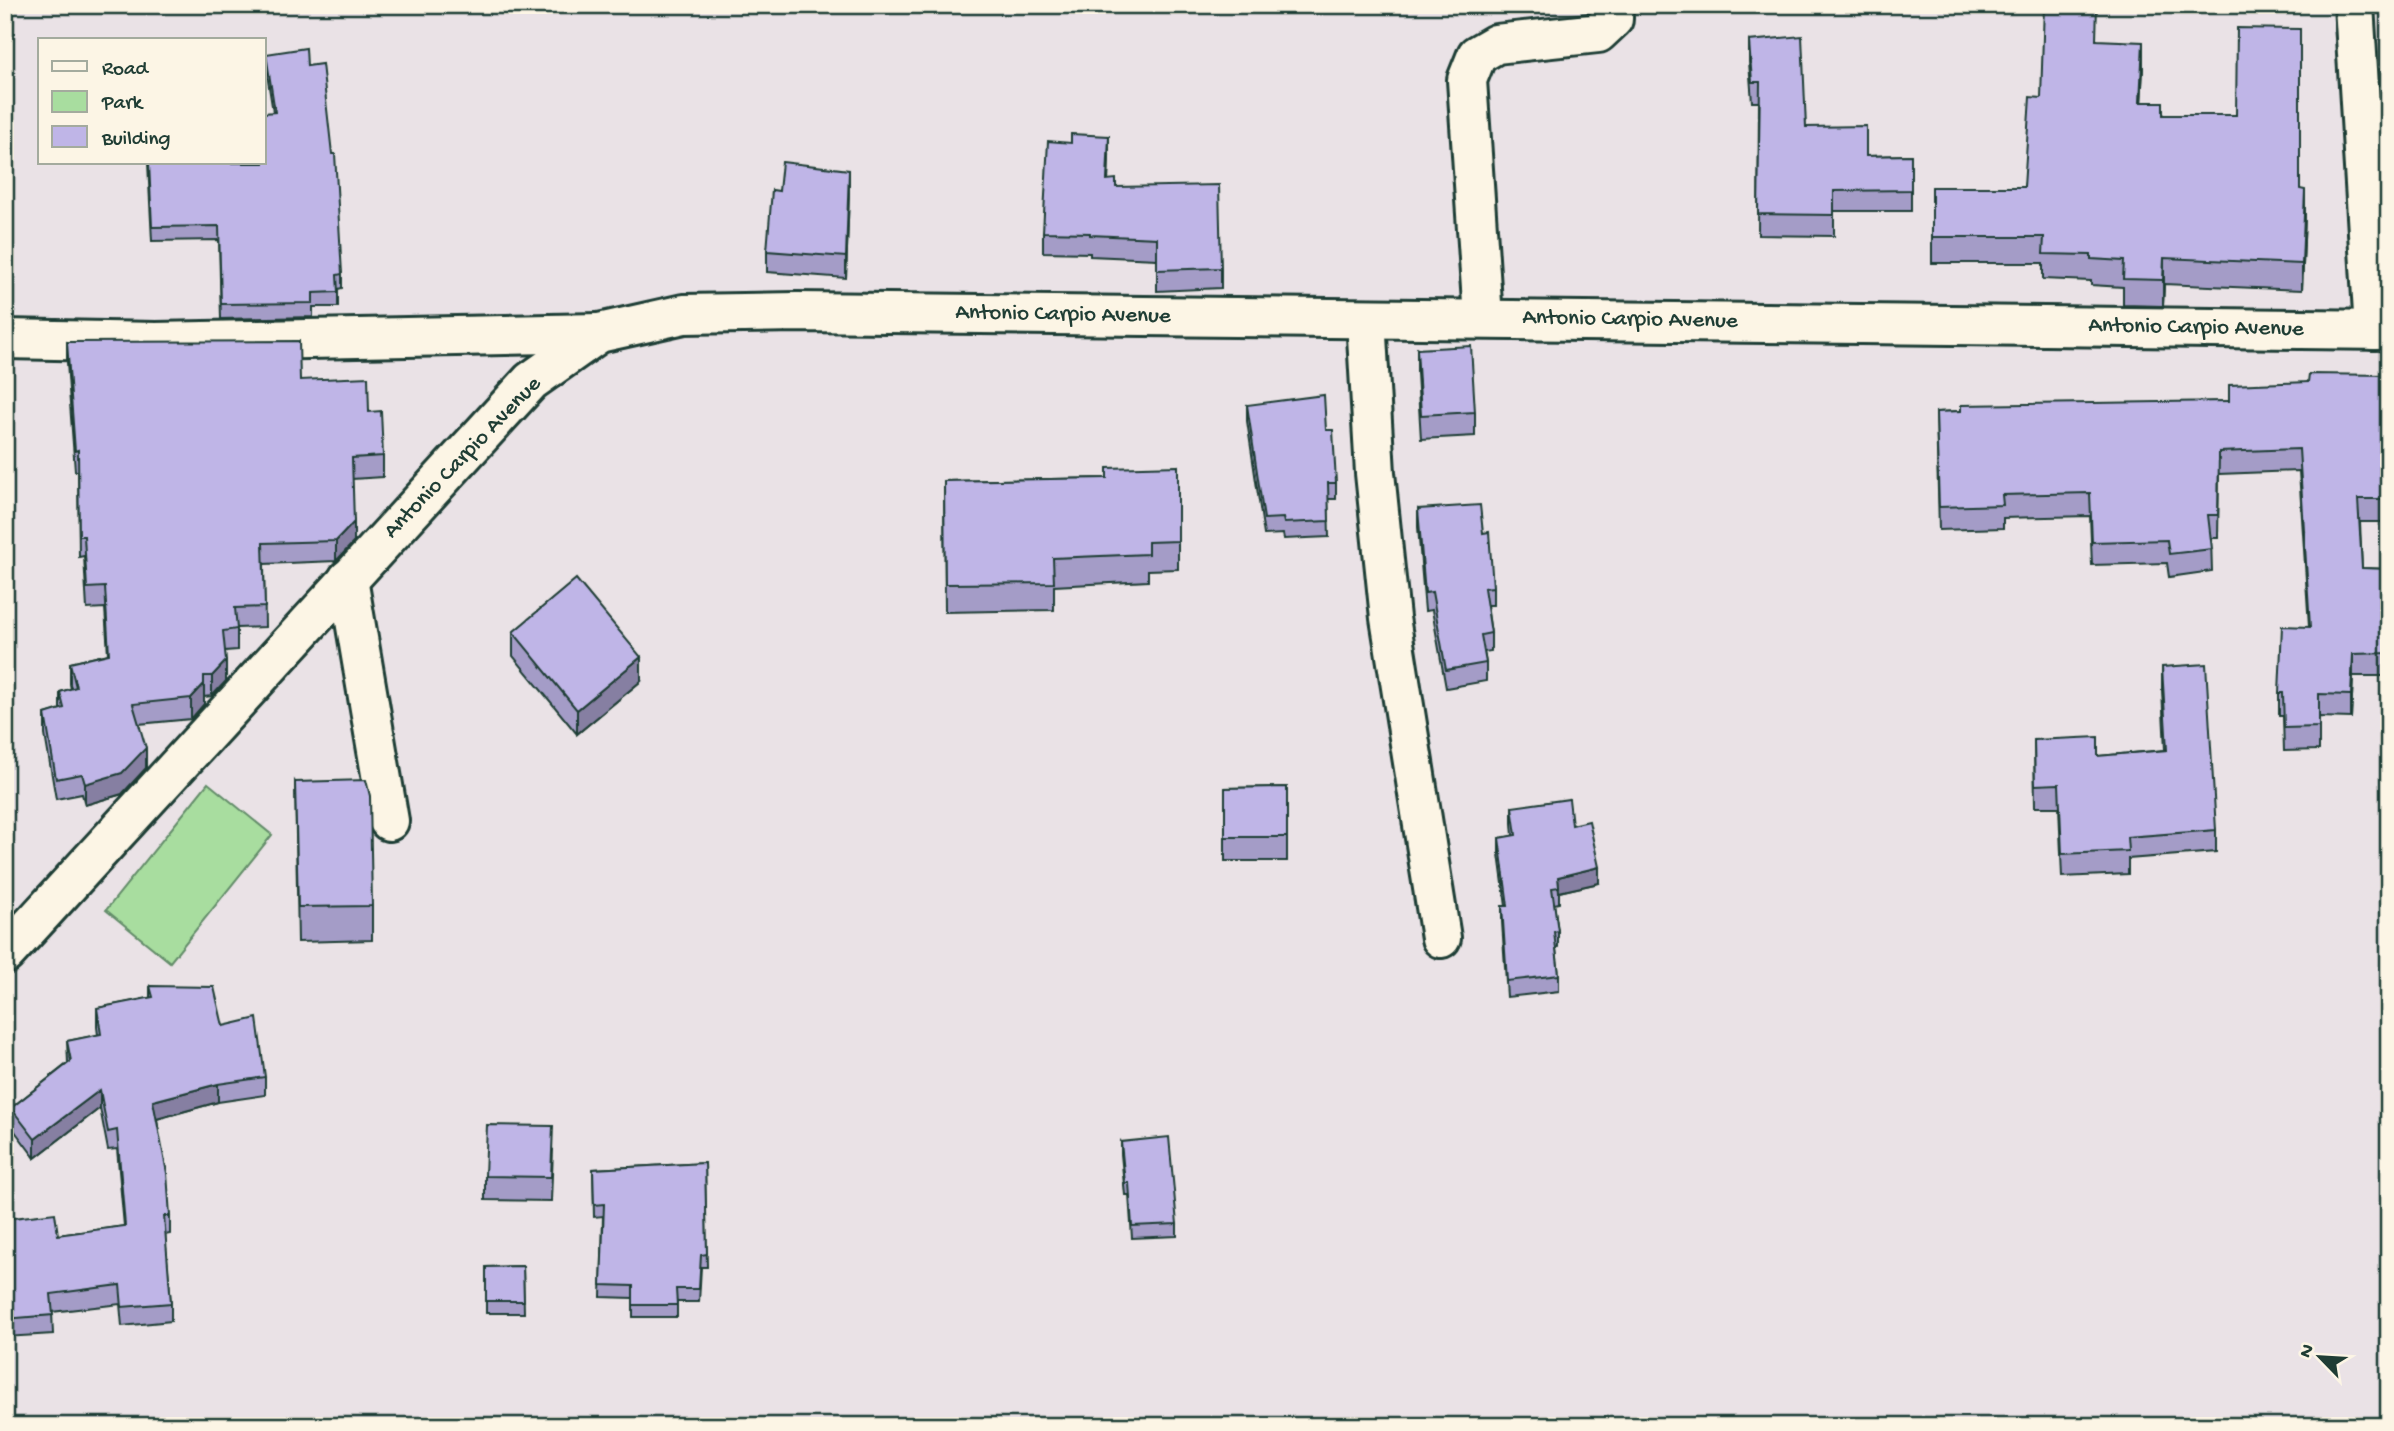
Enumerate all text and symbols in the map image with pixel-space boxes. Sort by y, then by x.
legend [38,38,266,164]
text: Road [102,58,150,83]
text: Park [101,92,145,117]
text: Building [101,128,171,153]
street label: Antonio Carpio Avenue [955,300,1172,330]
street label: Antonio Carpio Avenue [1522,305,1739,335]
street label: Antonio Carpio Avenue [2088,313,2305,343]
street label: Antonio Carpio Avenue [378,370,548,545]
north arrow [2286,1322,2356,1392]
text: N [2295,1341,2321,1362]

